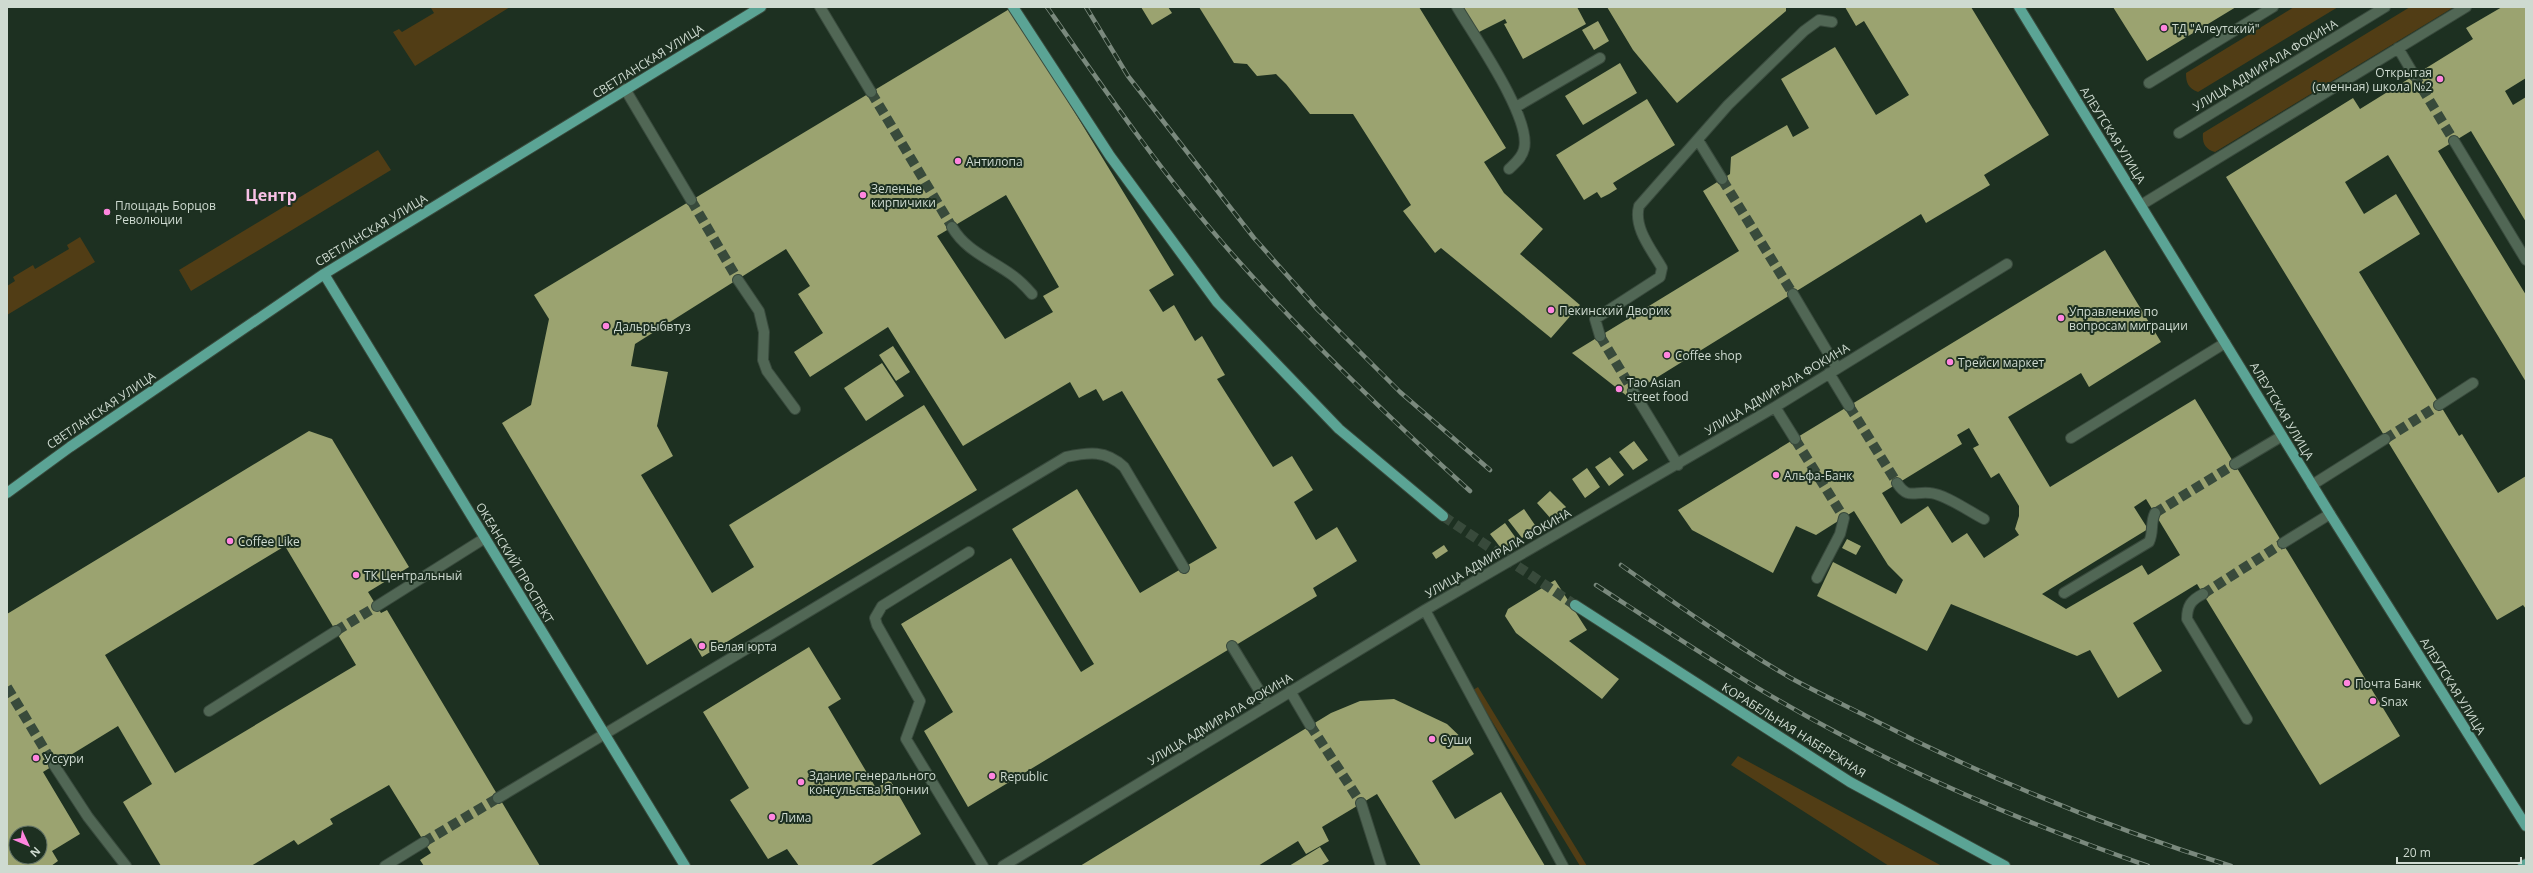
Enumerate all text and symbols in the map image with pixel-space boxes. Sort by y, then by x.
street label: УЛИЦА АДМИРАЛА ФОКИНА [2189,15,2341,115]
street label: СВЕТЛАНСКАЯ УЛИЦА [589,20,707,102]
place label: ТД "Алеутский" [2172,20,2260,37]
marker: ТД "Алеутский" [2159,23,2169,33]
place label: Открытая (сменная) школа №2 [2312,64,2432,95]
marker: Открытая (сменная) школа №2 [2435,74,2445,84]
street label: АЛЕУТСКАЯ УЛИЦА [2076,83,2150,187]
place label: Антилопа [966,153,1023,170]
marker: Антилопа [953,156,963,166]
place label: Зеленые кирпичики [871,180,936,211]
district label: Центр [245,184,297,206]
street label: СВЕТЛАНСКАЯ УЛИЦА [312,190,431,270]
marker: Зеленые кирпичики [858,190,868,200]
place label: Площадь Борцов Революции [115,197,216,228]
marker: Площадь Борцов Революции [102,207,112,217]
place label: Пекинский Дворик [1559,302,1671,319]
place label: Управление по вопросам миграции [2069,303,2188,334]
marker: Пекинский Дворик [1546,305,1556,315]
marker: Управление по вопросам миграции [2056,313,2066,323]
place label: Дальрыбвтуз [614,318,691,335]
marker: Дальрыбвтуз [601,321,611,331]
street label: УЛИЦА АДМИРАЛА ФОКИНА [1701,339,1853,439]
place label: Coffee shop [1675,347,1742,364]
marker: Coffee shop [1662,350,1672,360]
place label: Трейси маркет [1958,354,2045,371]
marker: Трейси маркет [1945,357,1955,367]
street label: АЛЕУТСКАЯ УЛИЦА [2246,359,2318,463]
street label: СВЕТЛАНСКАЯ УЛИЦА [43,367,159,453]
place label: Tao Asian street food [1627,374,1689,405]
marker: Tao Asian street food [1614,384,1624,394]
place label: Альфа-Банк [1784,467,1853,484]
marker: Альфа-Банк [1771,470,1781,480]
street label: ОКЕАНСКИЙ ПРОСПЕКТ [472,499,558,627]
street label: УЛИЦА АДМИРАЛА ФОКИНА [1422,504,1574,602]
place label: Coffee Like [238,533,300,550]
marker: Coffee Like [225,536,235,546]
place label: ТК Центральный [364,567,462,584]
marker: ТК Центральный [351,570,361,580]
street label: АЛЕУТСКАЯ УЛИЦА [2416,634,2490,738]
place label: Белая юрта [710,638,777,655]
marker: Белая юрта [697,641,707,651]
street label: УЛИЦА АДМИРАЛА ФОКИНА [1144,669,1296,769]
place label: Почта Банк [2355,675,2422,692]
marker: Почта Банк [2342,678,2352,688]
street label: КОРАБЕЛЬНАЯ НАБЕРЕЖНАЯ [1719,679,1869,781]
place label: Snax [2381,693,2409,710]
marker: Snax [2368,696,2378,706]
place label: Суши [1440,731,1472,748]
marker: Суши [1427,734,1437,744]
place label: Уссури [44,750,84,767]
marker: Уссури [31,753,41,763]
place label: Здание генерального консульства Японии [809,767,936,798]
place label: Republic [1000,768,1048,785]
marker: Republic [987,771,997,781]
marker: Здание генерального консульства Японии [796,777,806,787]
place label: Лима [780,809,812,826]
marker: Лима [767,812,777,822]
north arrow [8,825,48,865]
scale bar [2397,839,2521,865]
text: N [27,844,44,861]
text: 20 m [2403,844,2431,861]

